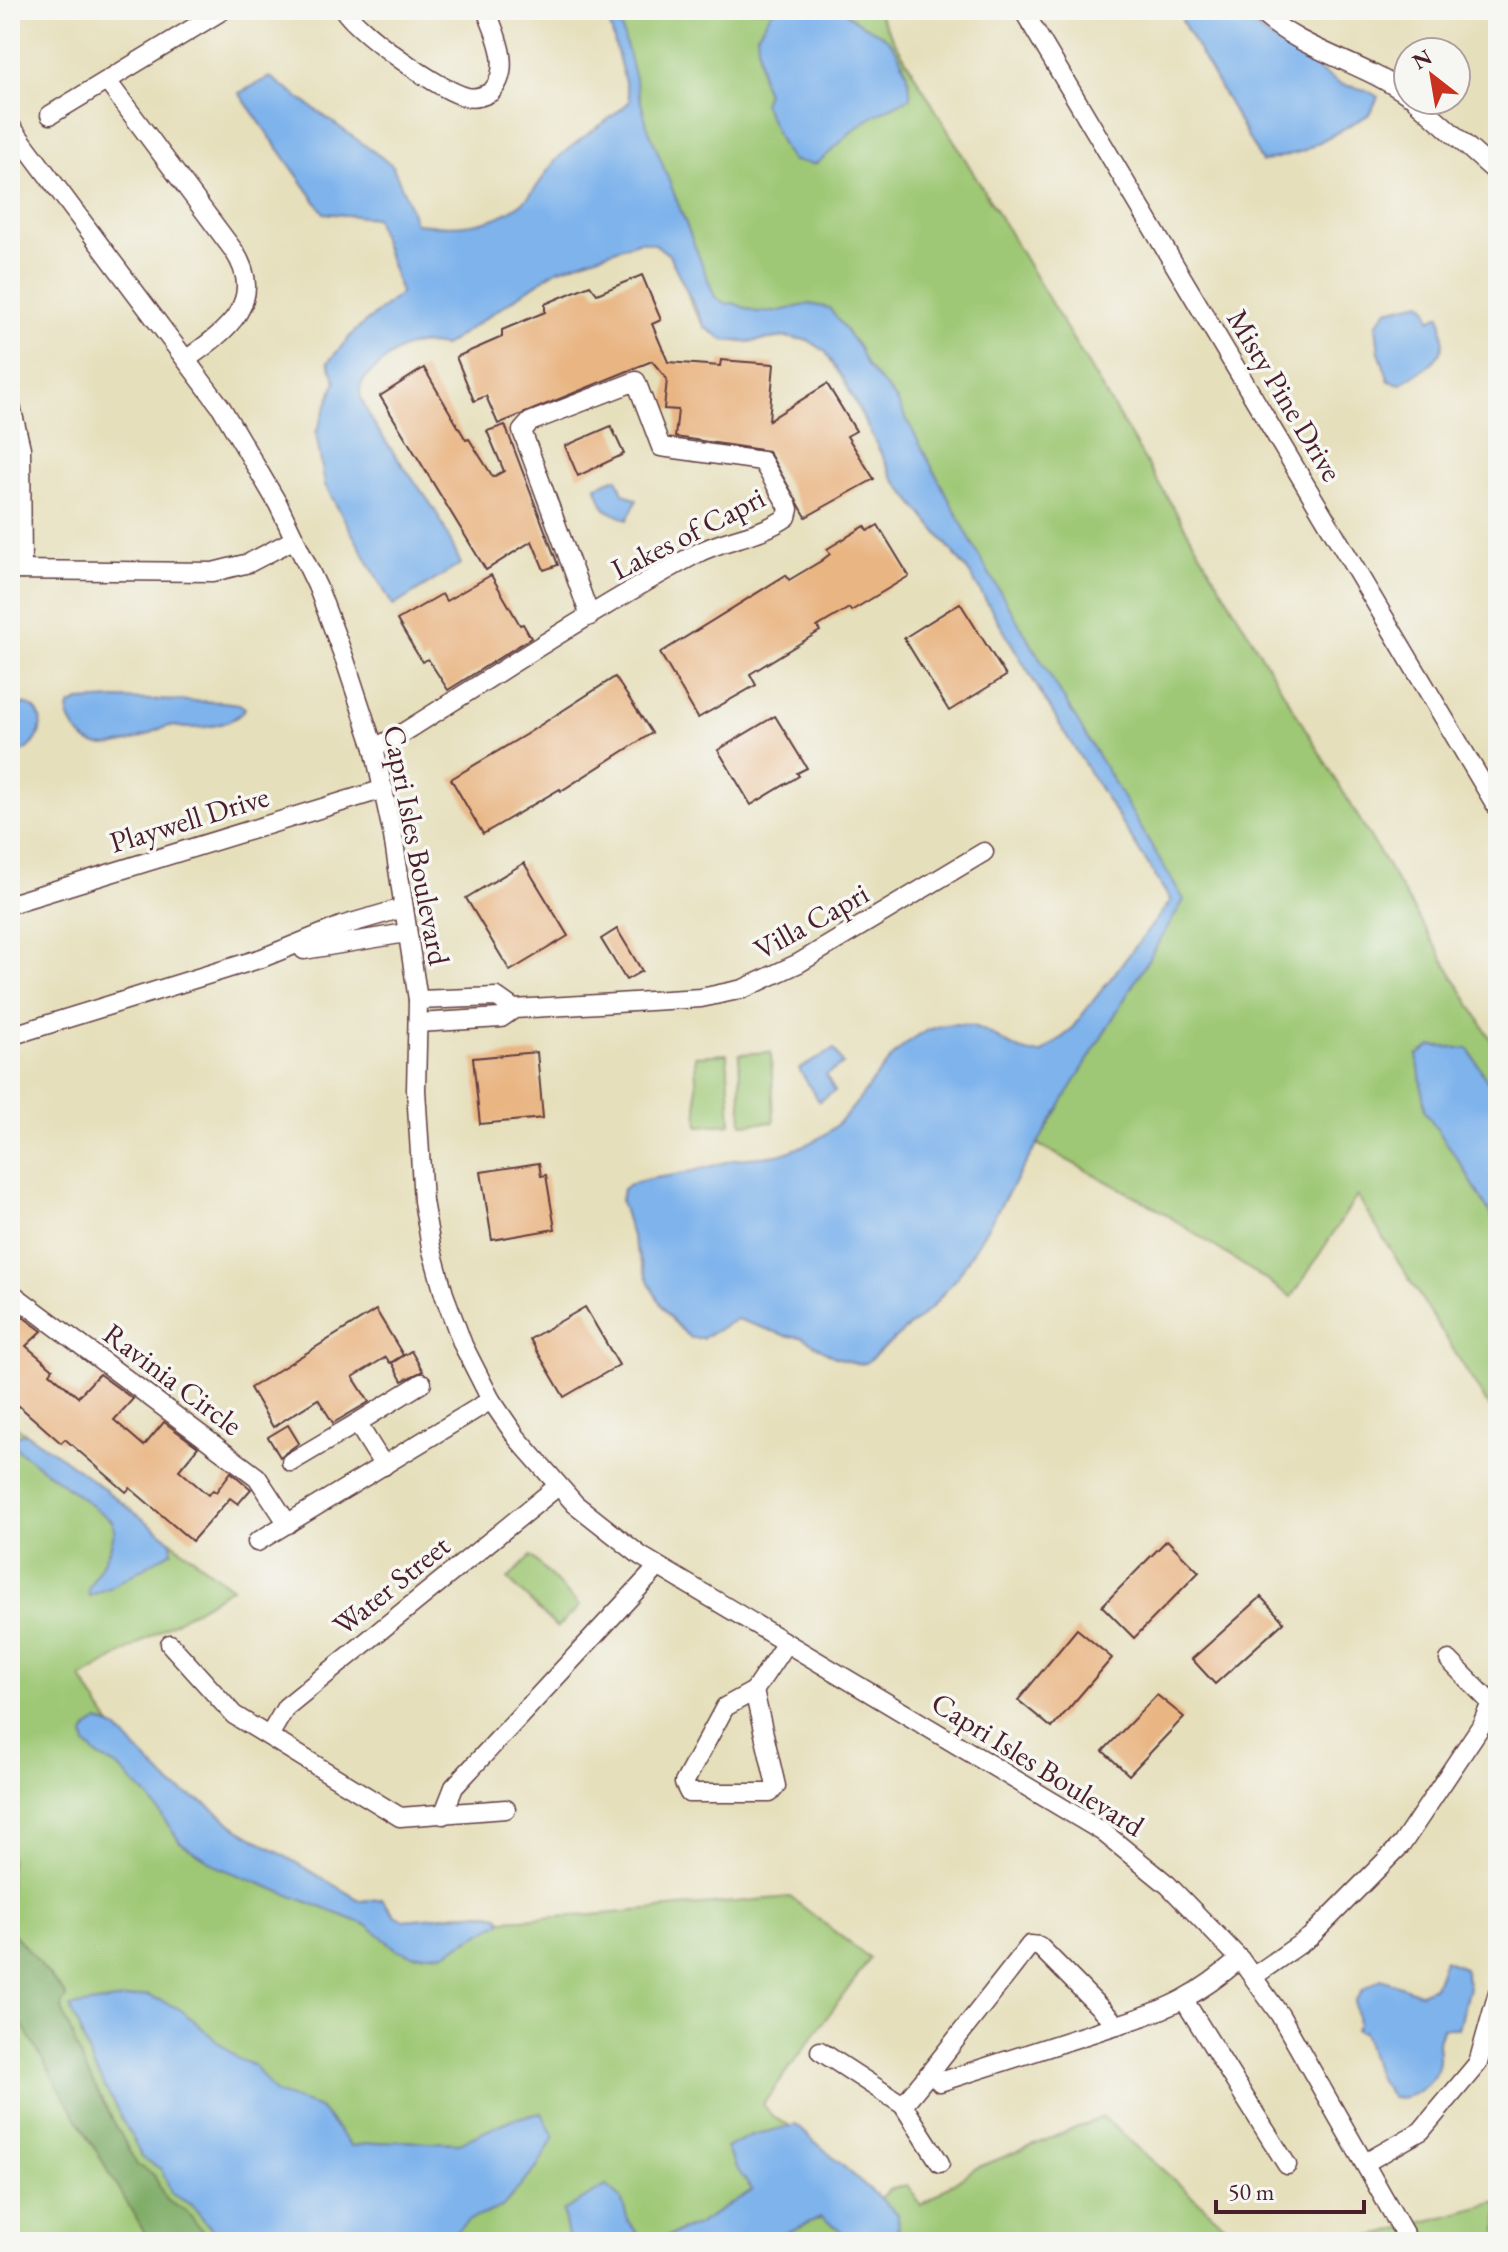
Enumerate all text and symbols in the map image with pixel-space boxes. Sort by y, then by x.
north arrow [1392,36,1472,116]
text: N [1407,42,1437,76]
street label: Misty Pine Drive [1218,302,1352,488]
street label: Lakes of Capri [604,478,772,588]
street label: Capri Isles Boulevard [375,722,460,969]
street label: Playwell Drive [105,776,273,862]
street label: Villa Capri [747,874,875,968]
street label: Ravinia Circle [96,1314,250,1444]
street label: Water Street [325,1526,458,1644]
street label: Capri Isles Boulevard [924,1683,1152,1846]
scale bar [1216,2164,1364,2214]
text: 50 m [1228,2176,1275,2207]

